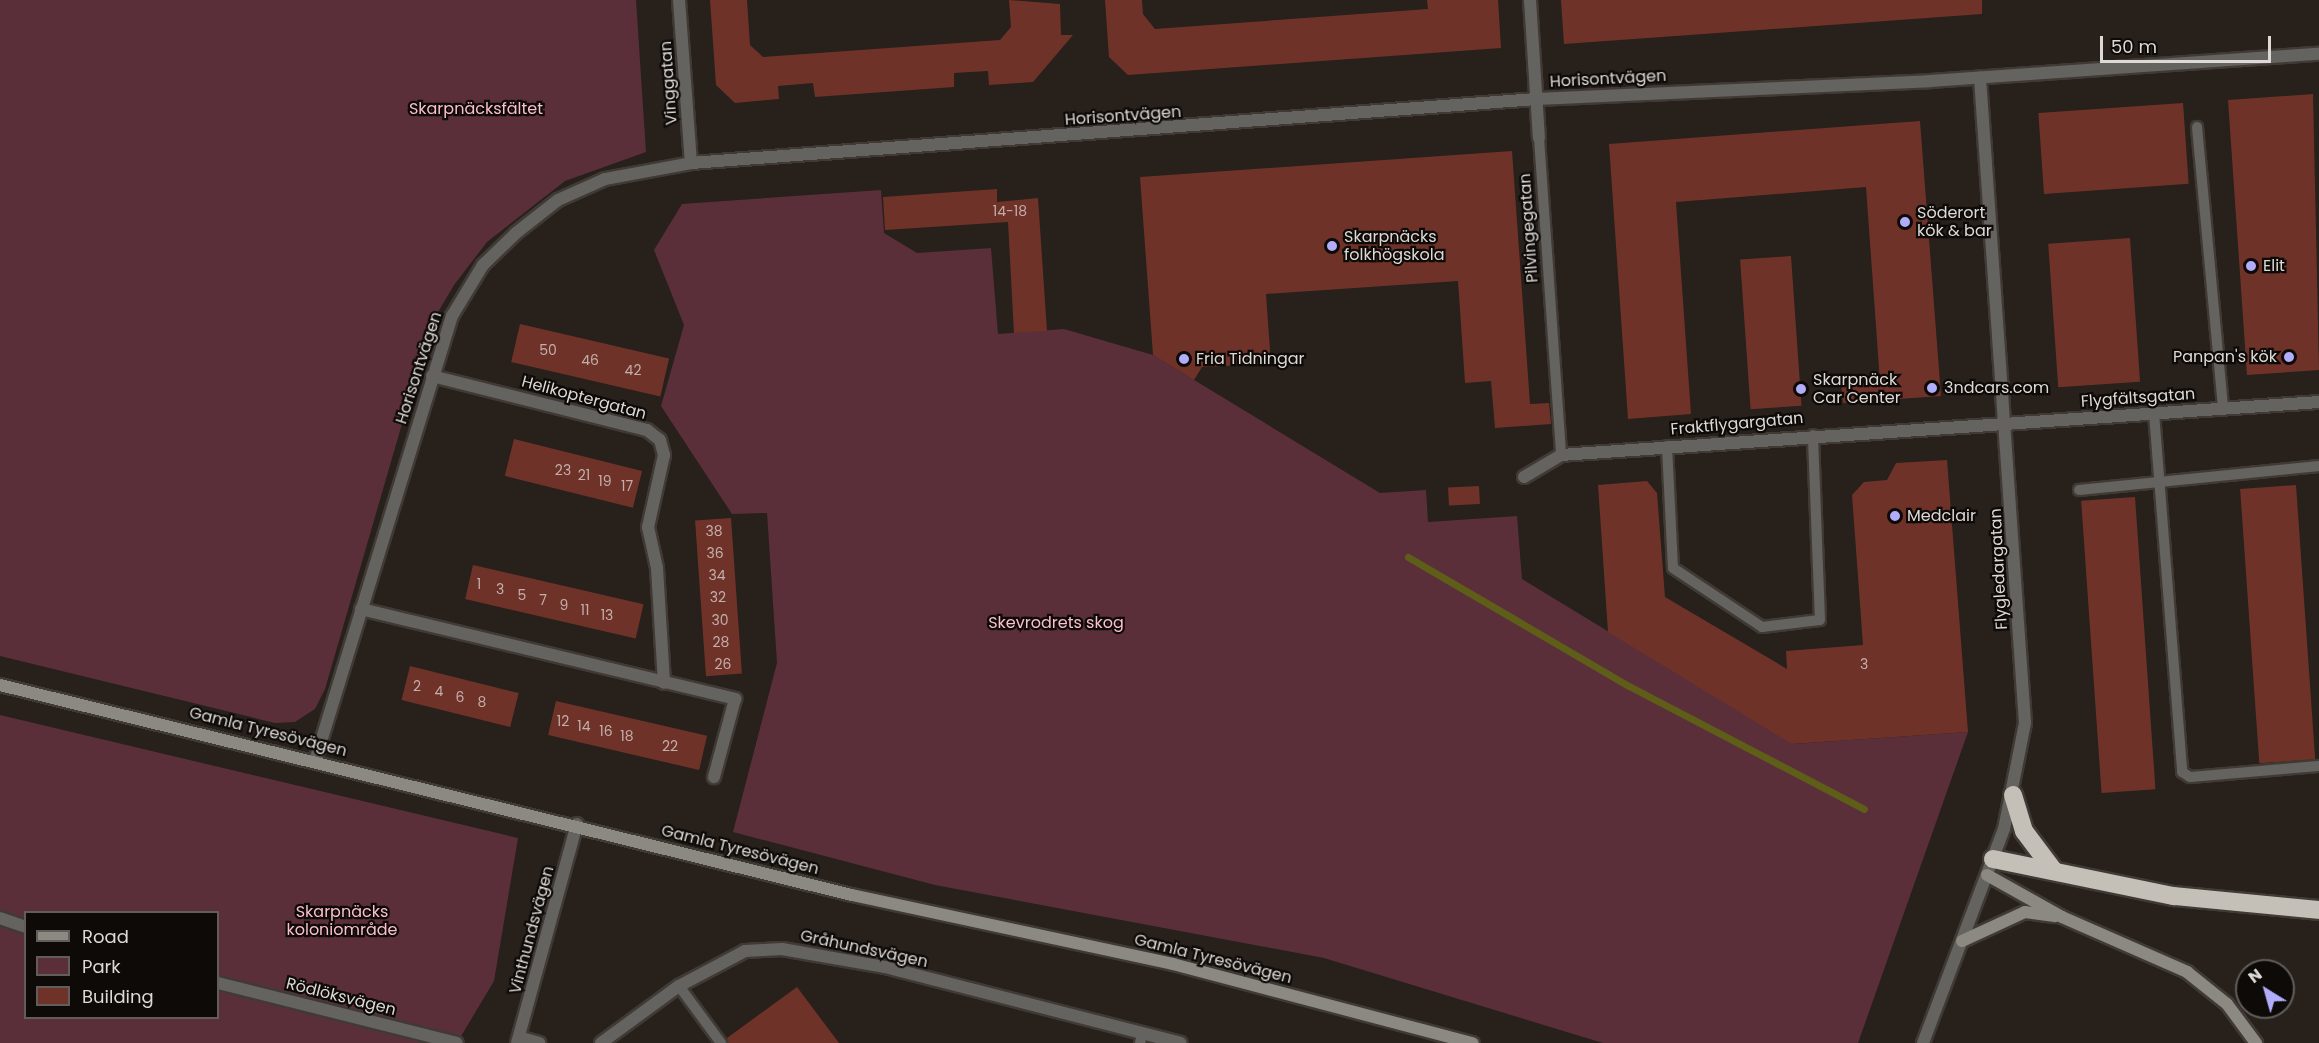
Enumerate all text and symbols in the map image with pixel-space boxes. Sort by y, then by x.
scale bar [2103,24,2274,62]
text: 50 m [2111,34,2157,59]
street label: Vinggatan [656,40,682,126]
street label: Horisontvägen [1549,66,1667,92]
park label: Skarpnäcksfältet [409,99,543,119]
street label: Horisontvägen [1064,102,1182,130]
street label: Pilvingegatan [1516,173,1542,283]
house number: 14-18 [993,203,1027,219]
place label: Söderort kök & bar [1917,203,1992,241]
marker: Söderort kök & bar [1898,215,1912,229]
place label: Skarpnäcks folkhögskola [1344,227,1445,265]
marker: Skarpnäcks folkhögskola [1325,239,1339,253]
place label: Elit [2263,256,2285,276]
marker: Elit [2244,259,2258,273]
street label: Horisontvägen [392,310,446,426]
house number: 50 [539,342,557,358]
place label: Panpan's kök [2173,347,2277,367]
place label: Fria Tidningar [1196,349,1304,369]
marker: Panpan's kök [2282,350,2296,364]
house number: 46 [581,352,599,368]
marker: Fria Tidningar [1177,352,1191,366]
house number: 42 [625,362,641,378]
place label: Skarpnäck Car Center [1813,370,1901,408]
street label: Helikoptergatan [520,372,648,424]
place label: 3ndcars.com [1944,378,2049,398]
marker: 3ndcars.com [1925,381,1939,395]
marker: Skarpnäck Car Center [1794,382,1808,396]
street label: Flygfältsgatan [2080,384,2196,412]
street label: Fraktflygargatan [1670,409,1804,439]
house number: 23 [555,462,571,478]
house number: 21 [578,467,590,483]
house number: 19 [598,473,612,489]
house number: 17 [621,478,633,494]
place label: Medclair [1907,506,1976,526]
street label: Flygledargatan [1986,508,2012,630]
marker: Medclair [1888,509,1902,523]
house number: 38 [705,523,723,539]
house number: 36 [706,545,724,561]
house number: 34 [708,567,726,583]
house number: 1 [477,576,481,592]
house number: 3 [496,581,504,597]
house number: 5 [518,587,526,603]
house number: 32 [710,589,726,605]
house number: 7 [539,592,547,608]
house number: 9 [560,597,568,613]
house number: 11 [581,602,589,618]
house number: 13 [601,607,613,623]
house number: 30 [711,612,729,628]
park label: Skevrodrets skog [988,613,1124,633]
house number: 28 [713,634,729,650]
house number: 26 [715,656,731,672]
house number: 3 [1860,656,1868,672]
house number: 2 [413,678,421,694]
house number: 4 [435,683,443,699]
house number: 6 [456,689,464,705]
house number: 8 [478,694,486,710]
street label: Gamla Tyresövägen [187,703,349,761]
house number: 12 [557,713,569,729]
house number: 14 [577,718,591,734]
house number: 16 [599,723,613,739]
house number: 18 [620,728,634,744]
house number: 22 [662,738,678,754]
street label: Gamla Tyresövägen [659,821,821,879]
street label: Vinthundsvägen [506,864,558,996]
park label: Skarpnäcks koloniområde [286,902,398,940]
legend [24,911,219,1019]
text: Road [82,924,129,949]
street label: Gråhundsvägen [798,926,930,972]
street label: Gamla Tyresövägen [1132,930,1294,988]
text: Park [82,954,121,979]
north arrow [2235,959,2295,1019]
text: N [2243,963,2267,989]
street label: Rödlöksvägen [284,974,398,1020]
text: Building [82,984,154,1009]

